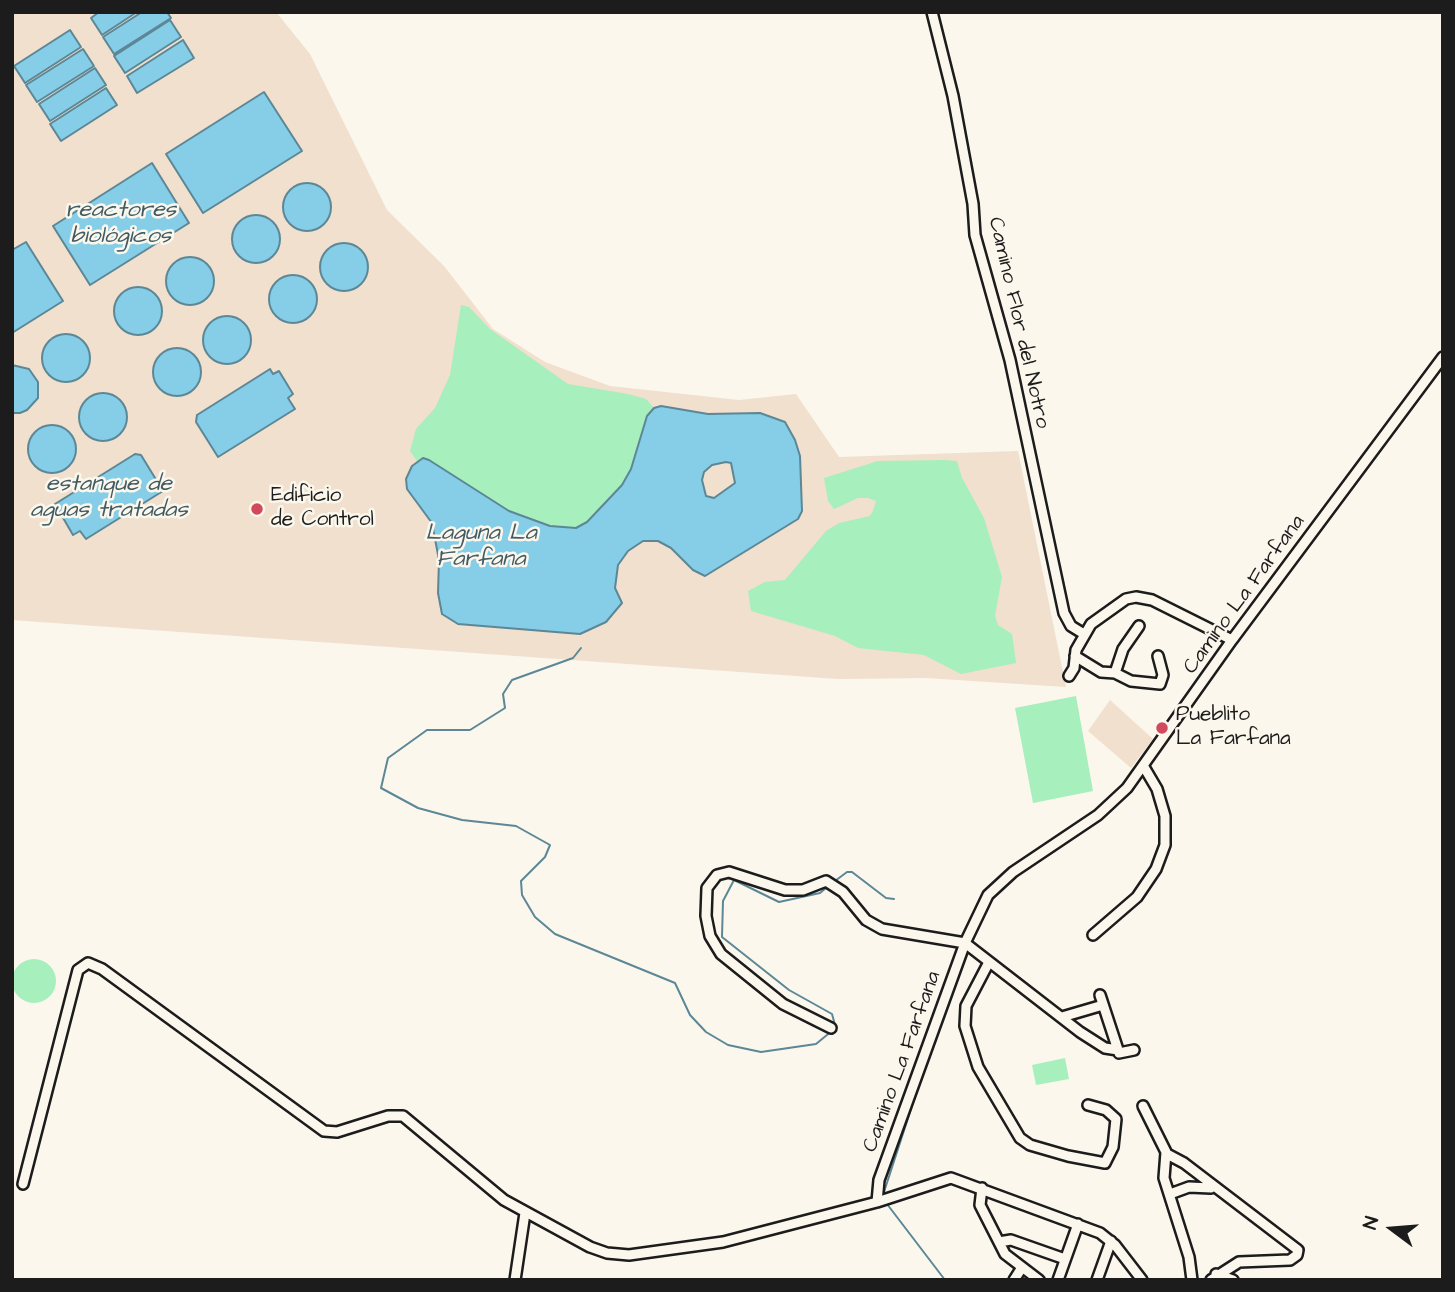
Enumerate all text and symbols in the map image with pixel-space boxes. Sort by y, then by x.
water label: reactores biológicos [66,197,176,251]
street label: Camino Flor del Notro [981,215,1055,431]
water label: estanque de aguas tratadas [30,471,188,525]
place label: Edificio de Control [271,484,374,534]
marker: Edificio de Control [249,501,265,517]
street label: Camino La Farfana [1179,511,1311,679]
water label: Laguna La Farfana [425,520,537,574]
place label: Pueblito La Farfana [1176,703,1291,753]
marker: Pueblito La Farfana [1154,720,1170,736]
street label: Camino La Farfana [859,968,947,1156]
north arrow [1357,1194,1427,1264]
text: N [1357,1214,1386,1233]

